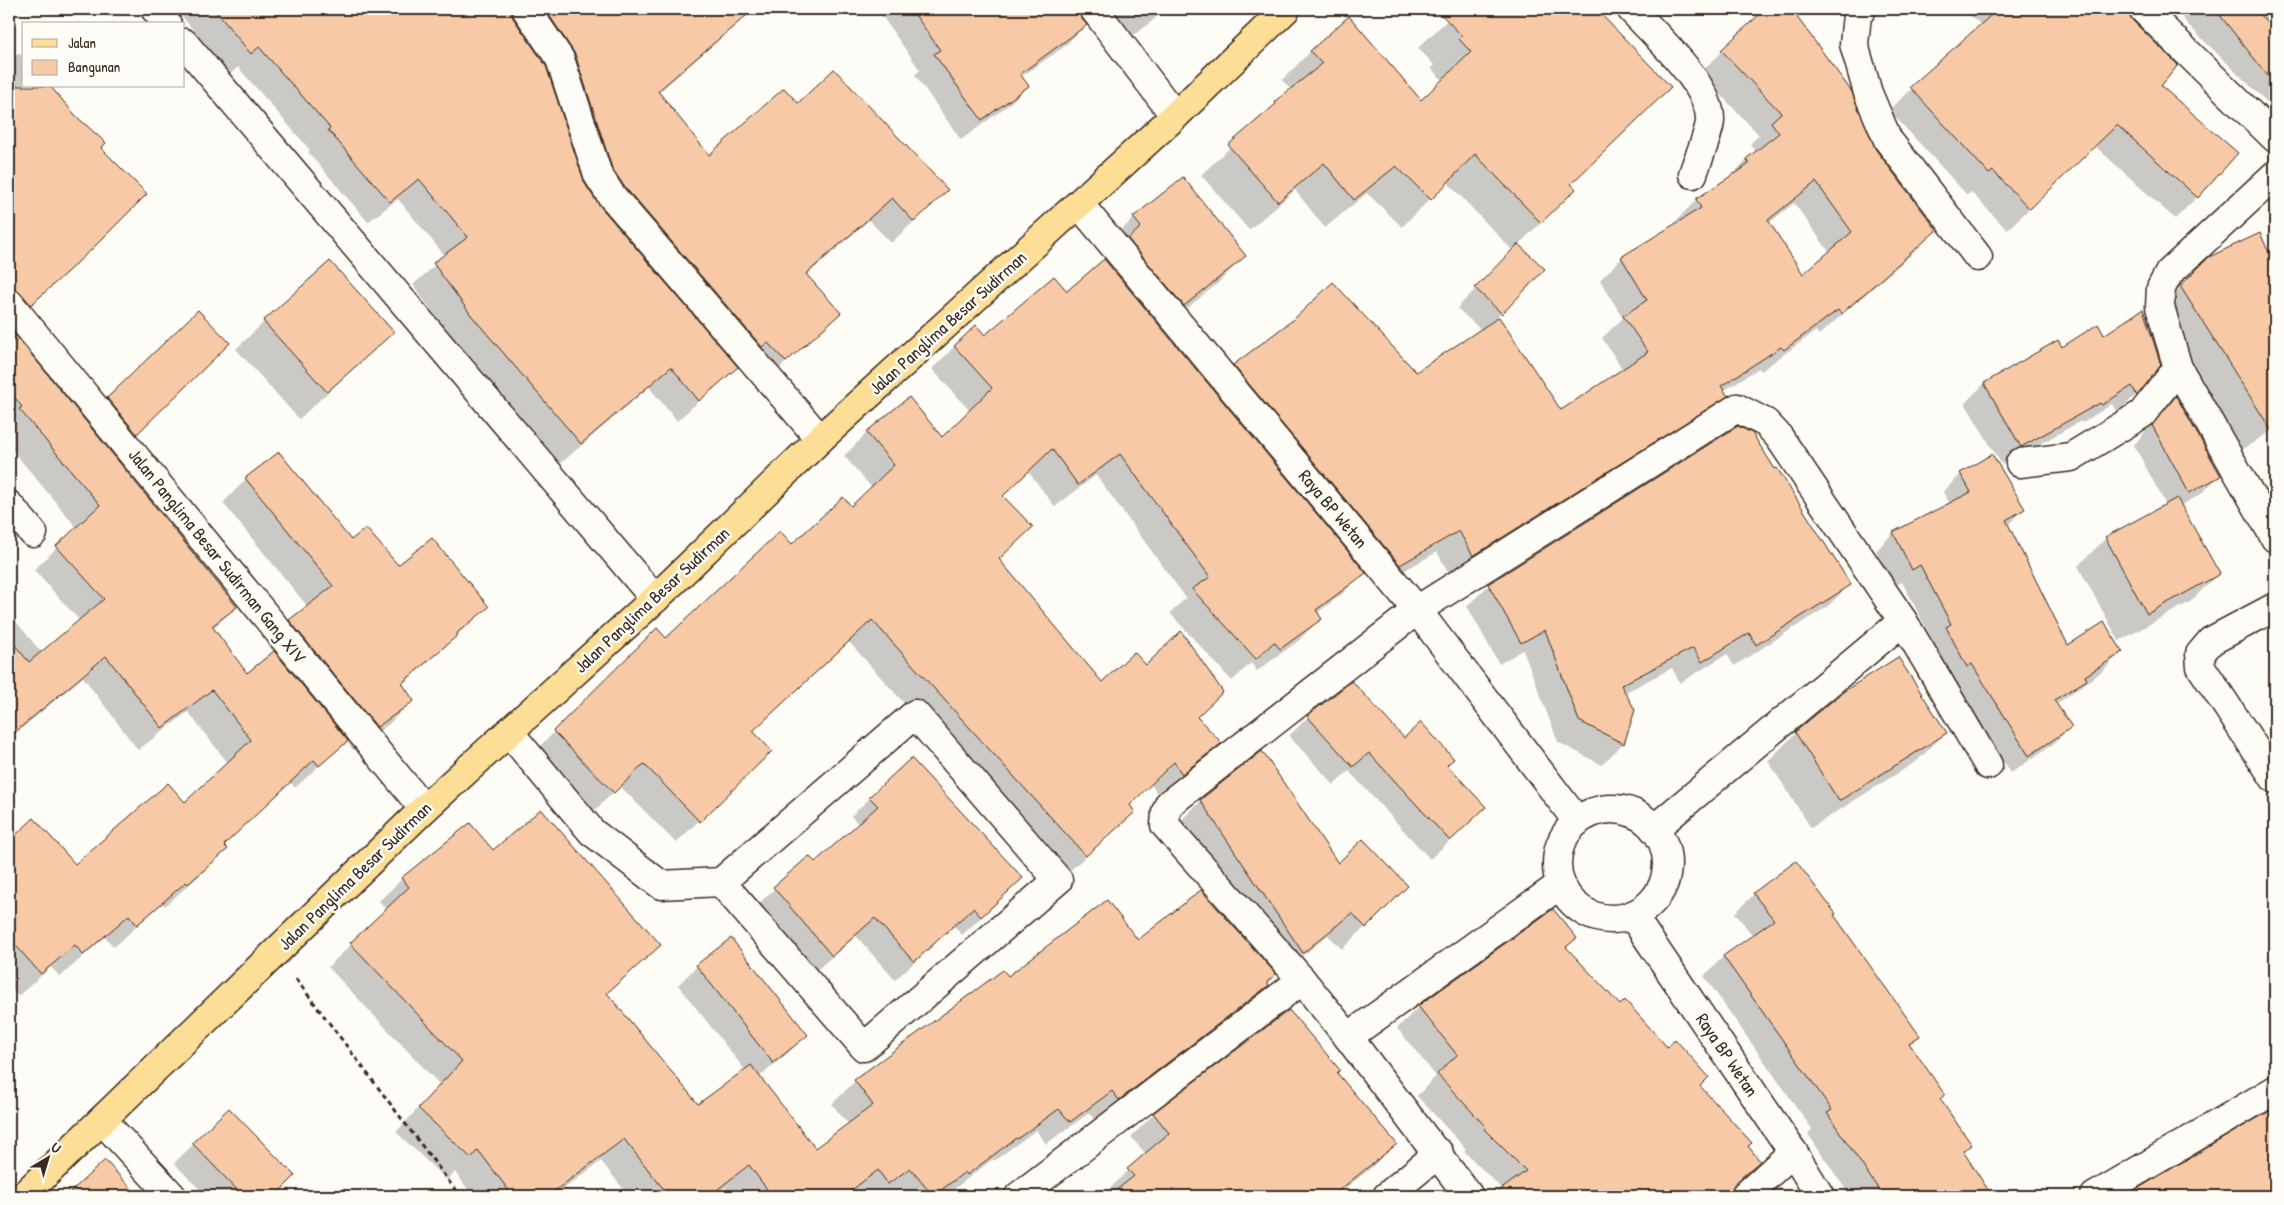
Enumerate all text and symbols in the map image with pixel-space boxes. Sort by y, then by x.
legend [22,22,185,88]
text: Jalan [68,32,96,53]
text: Bangunan [68,56,121,77]
street label: Jalan Panglima Besar Sudirman [863,245,1032,400]
street label: Jalan Panglima Besar Sudirman Gang XIV [123,443,312,669]
street label: Raya BP Wetan [1293,464,1374,553]
street label: Jalan Panglima Besar Sudirman [568,521,735,678]
street label: Jalan Panglima Besar Sudirman [273,796,437,956]
street label: Raya BP Wetan [1690,1008,1765,1101]
north arrow [22,1132,72,1182]
text: U [47,1138,65,1157]

